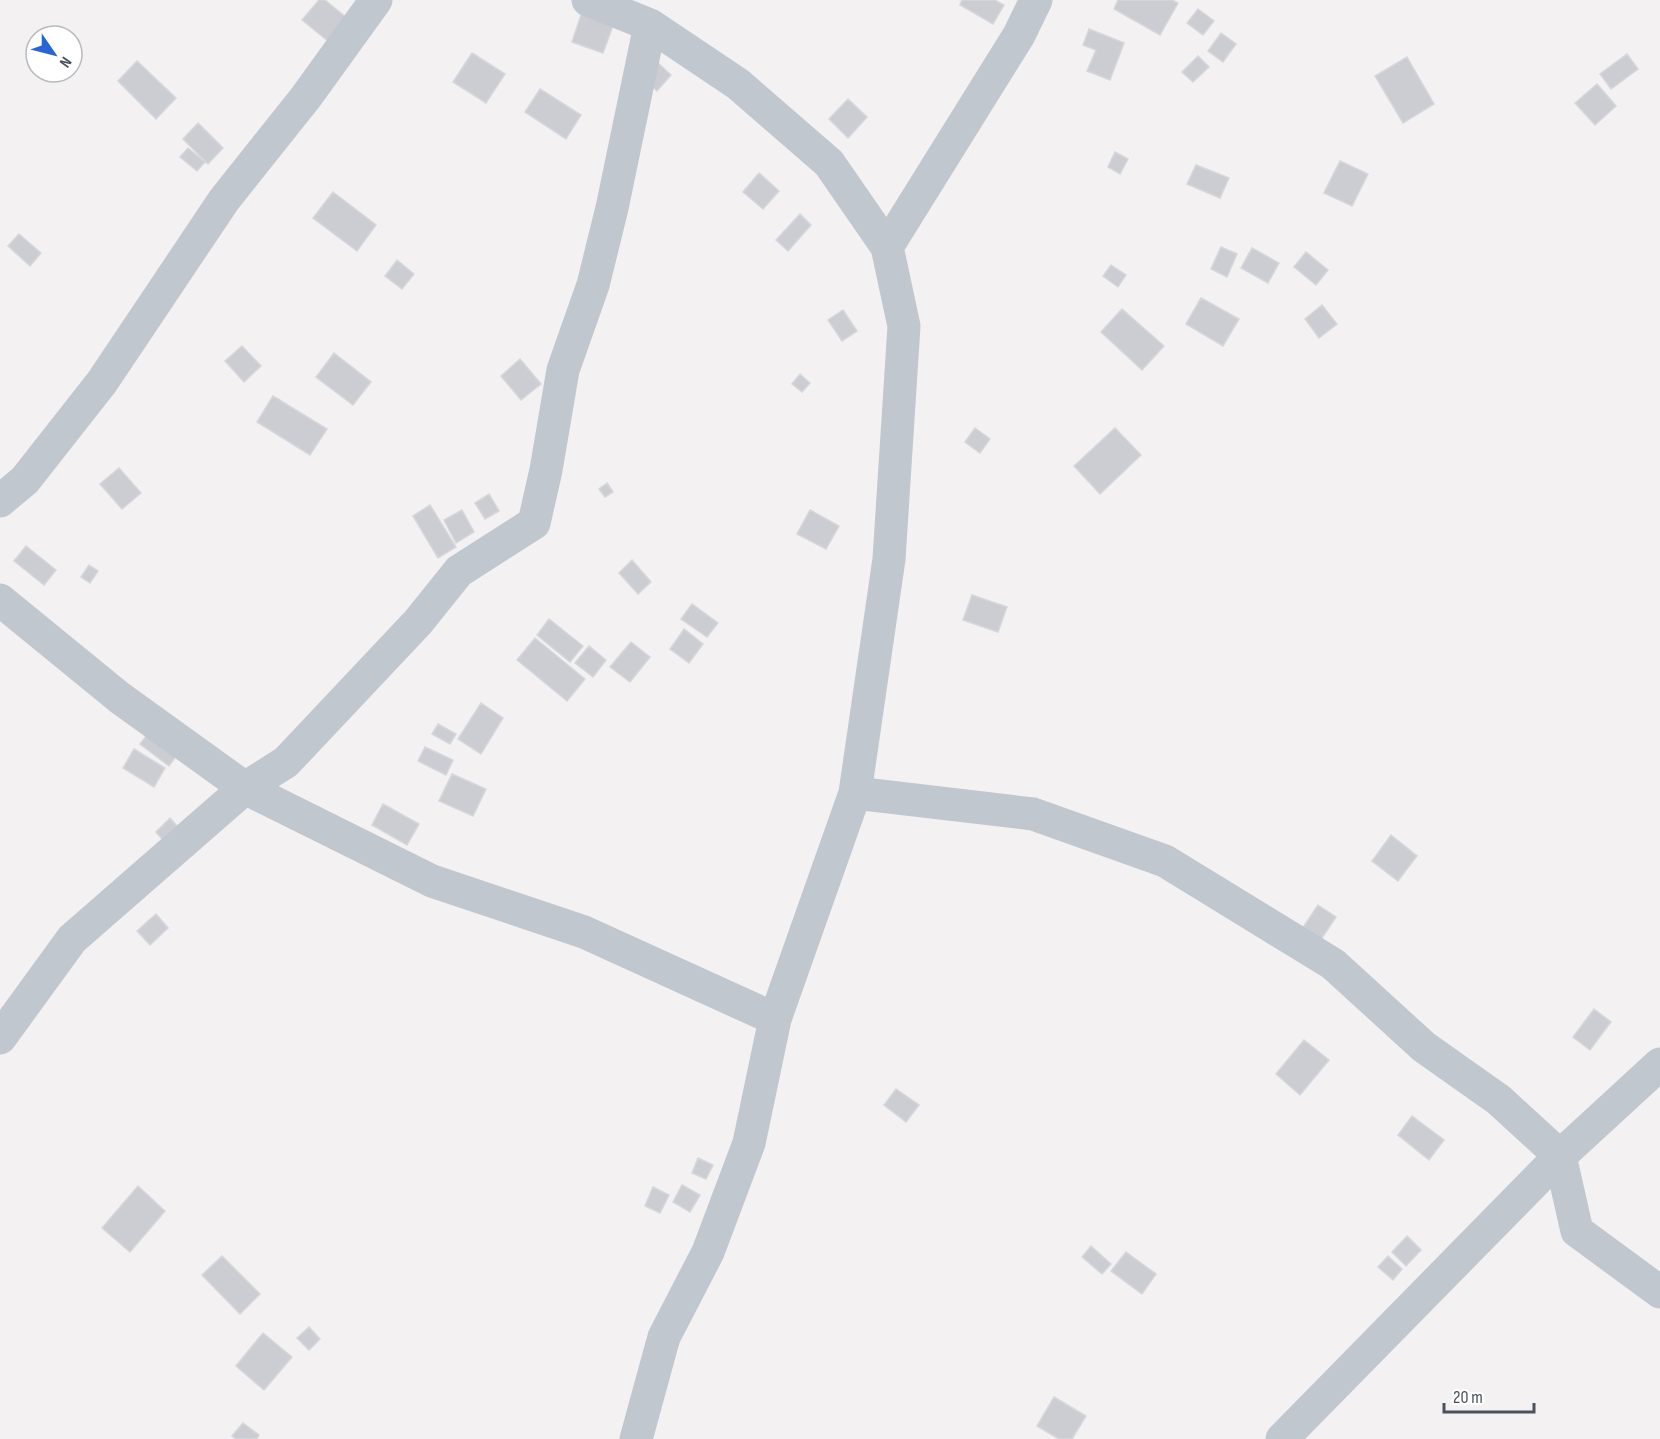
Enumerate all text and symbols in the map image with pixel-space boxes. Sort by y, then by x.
north arrow [24,24,84,84]
text: N [55,53,75,71]
scale bar [1444,1376,1534,1414]
text: 20 m [1453,1387,1483,1408]

